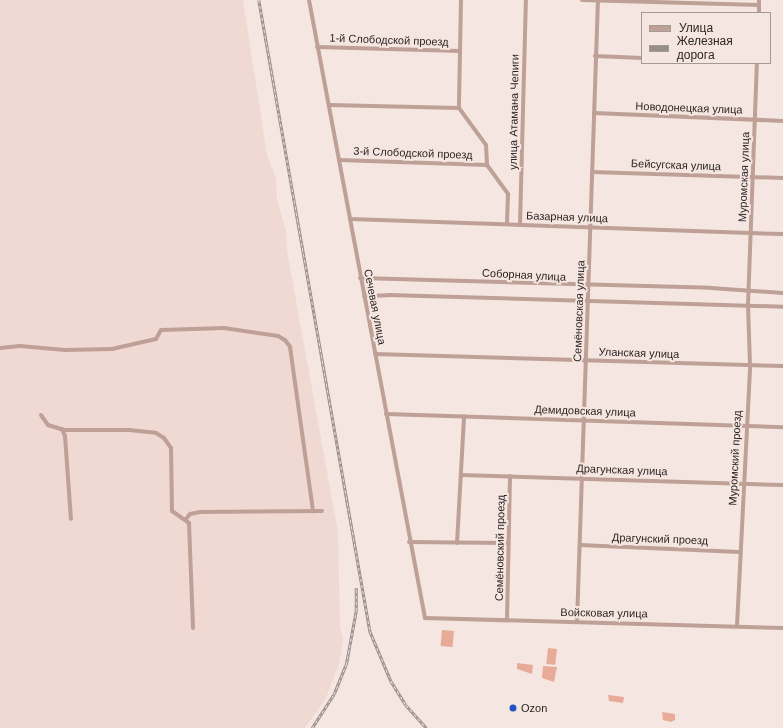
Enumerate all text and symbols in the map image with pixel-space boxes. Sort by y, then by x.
legend [641,12,771,64]
text: Улица [679,21,713,35]
street label: 1-й Слободской проезд [329,31,449,49]
text: Железная дорога [677,34,733,62]
street label: улица Атамана Чепиги [506,54,522,170]
street label: Новодонецкая улица [635,100,743,116]
street label: Муромская улица [736,132,752,222]
street label: 3-й Слободской проезд [353,144,473,162]
street label: Бейсугская улица [631,157,721,173]
street label: Базарная улица [526,209,608,225]
street label: Семёновская улица [571,260,587,362]
street label: Соборная улица [482,266,566,284]
street label: Сечевая улица [361,268,389,346]
street label: Уланская улица [598,345,680,361]
street label: Демидовская улица [534,403,636,419]
street label: Муромский проезд [726,410,744,506]
street label: Драгунская улица [576,462,668,478]
street label: Семёновский проезд [492,495,508,601]
street label: Драгунский проезд [612,531,708,547]
street label: Войсковая улица [560,606,648,620]
place label: Ozon [521,701,547,715]
marker: Ozon [508,703,518,713]

